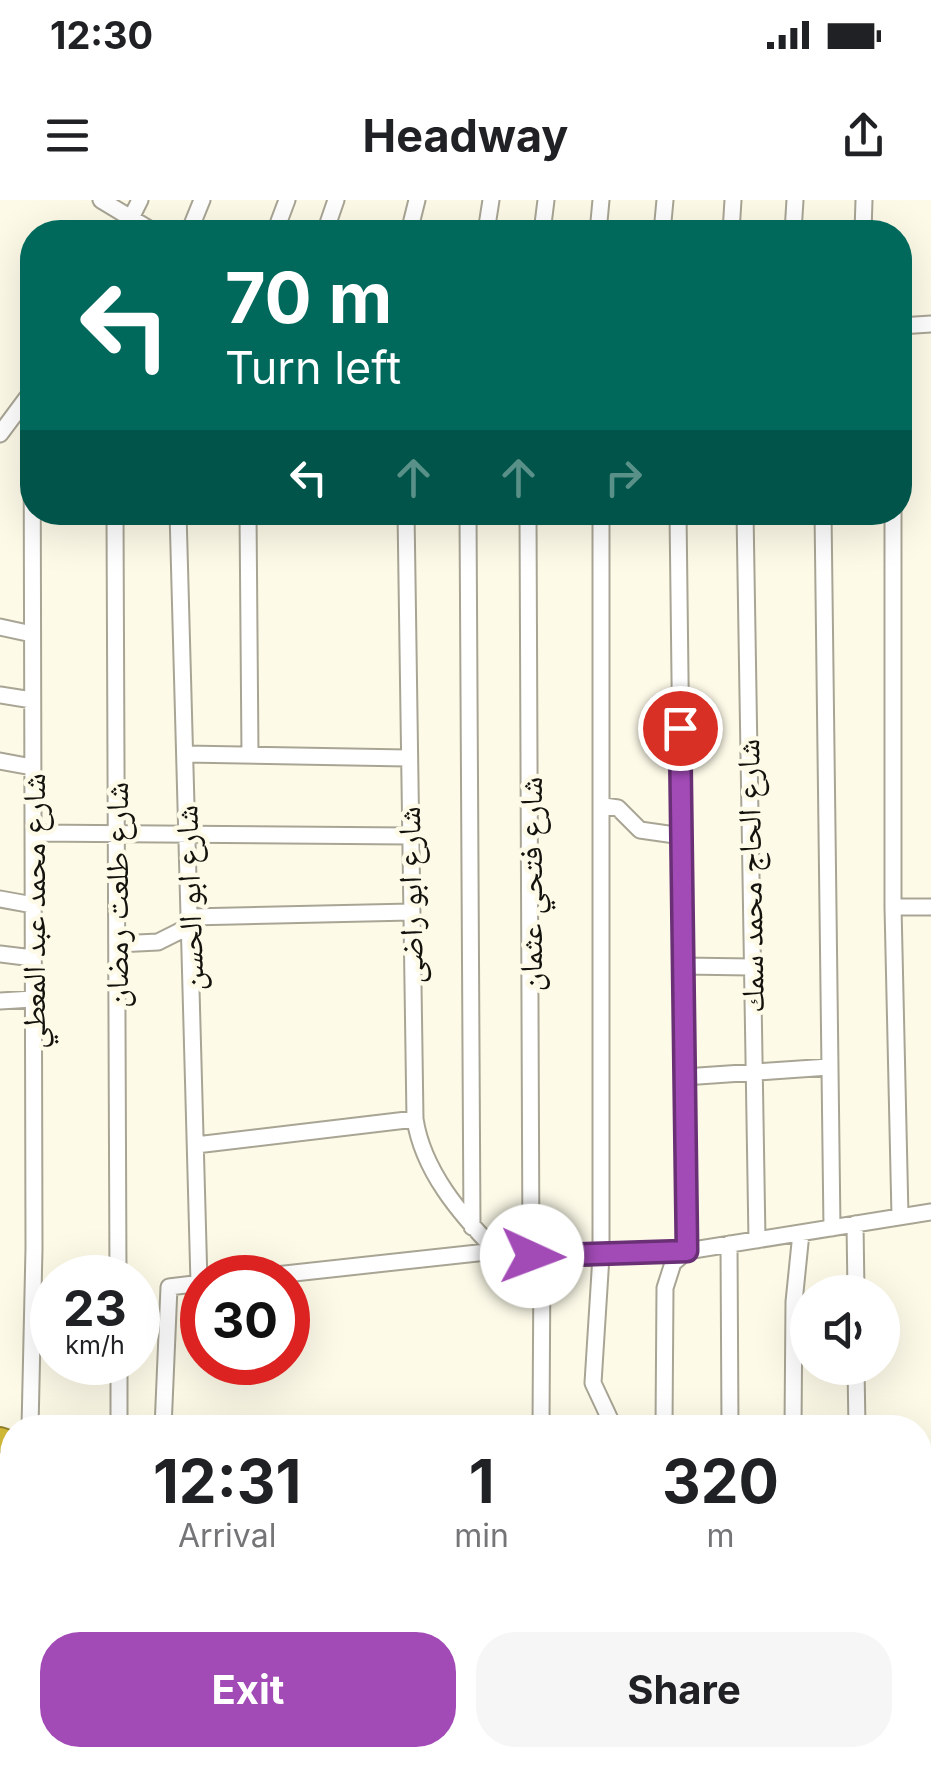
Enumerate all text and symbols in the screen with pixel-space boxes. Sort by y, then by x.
text: 12:30 [50,12,153,58]
icon: menu [40,108,95,163]
text: Headway [363,108,568,163]
icon: share [836,108,891,163]
text: 70 m [225,255,392,340]
icon: left [60,260,190,390]
text: Turn left [225,340,401,395]
icon: left [281,450,336,505]
icon: ahead [386,450,441,505]
icon: ahead [491,450,546,505]
icon: right [596,450,651,505]
pin [638,686,723,771]
icon: arrive [653,701,708,756]
street label: شارع الحاج محمد سمك [728,739,773,1013]
street label: شارع محمد عبد المعطي [14,773,59,1049]
street label: شارع فتحي عثمان [511,777,556,991]
street label: شارع طلعت رمضان [97,782,137,1008]
street label: شارع ابو الحسن [166,804,213,992]
street label: شارع ابو راضى [389,806,432,984]
position arrow [480,1204,584,1308]
speed limit sign: 30 [180,1255,310,1385]
map controls [790,1275,900,1385]
button: sound [790,1275,900,1385]
text: 23 [63,1278,127,1338]
text: km/h [65,1330,125,1360]
text: 12:31 [153,1445,301,1517]
text: 1 [469,1445,495,1517]
text: 320 [662,1445,779,1517]
text: Arrival [178,1516,276,1555]
text: min [454,1516,509,1555]
text: m [706,1516,735,1555]
button: Exit [40,1632,456,1747]
button: Share [476,1632,892,1747]

